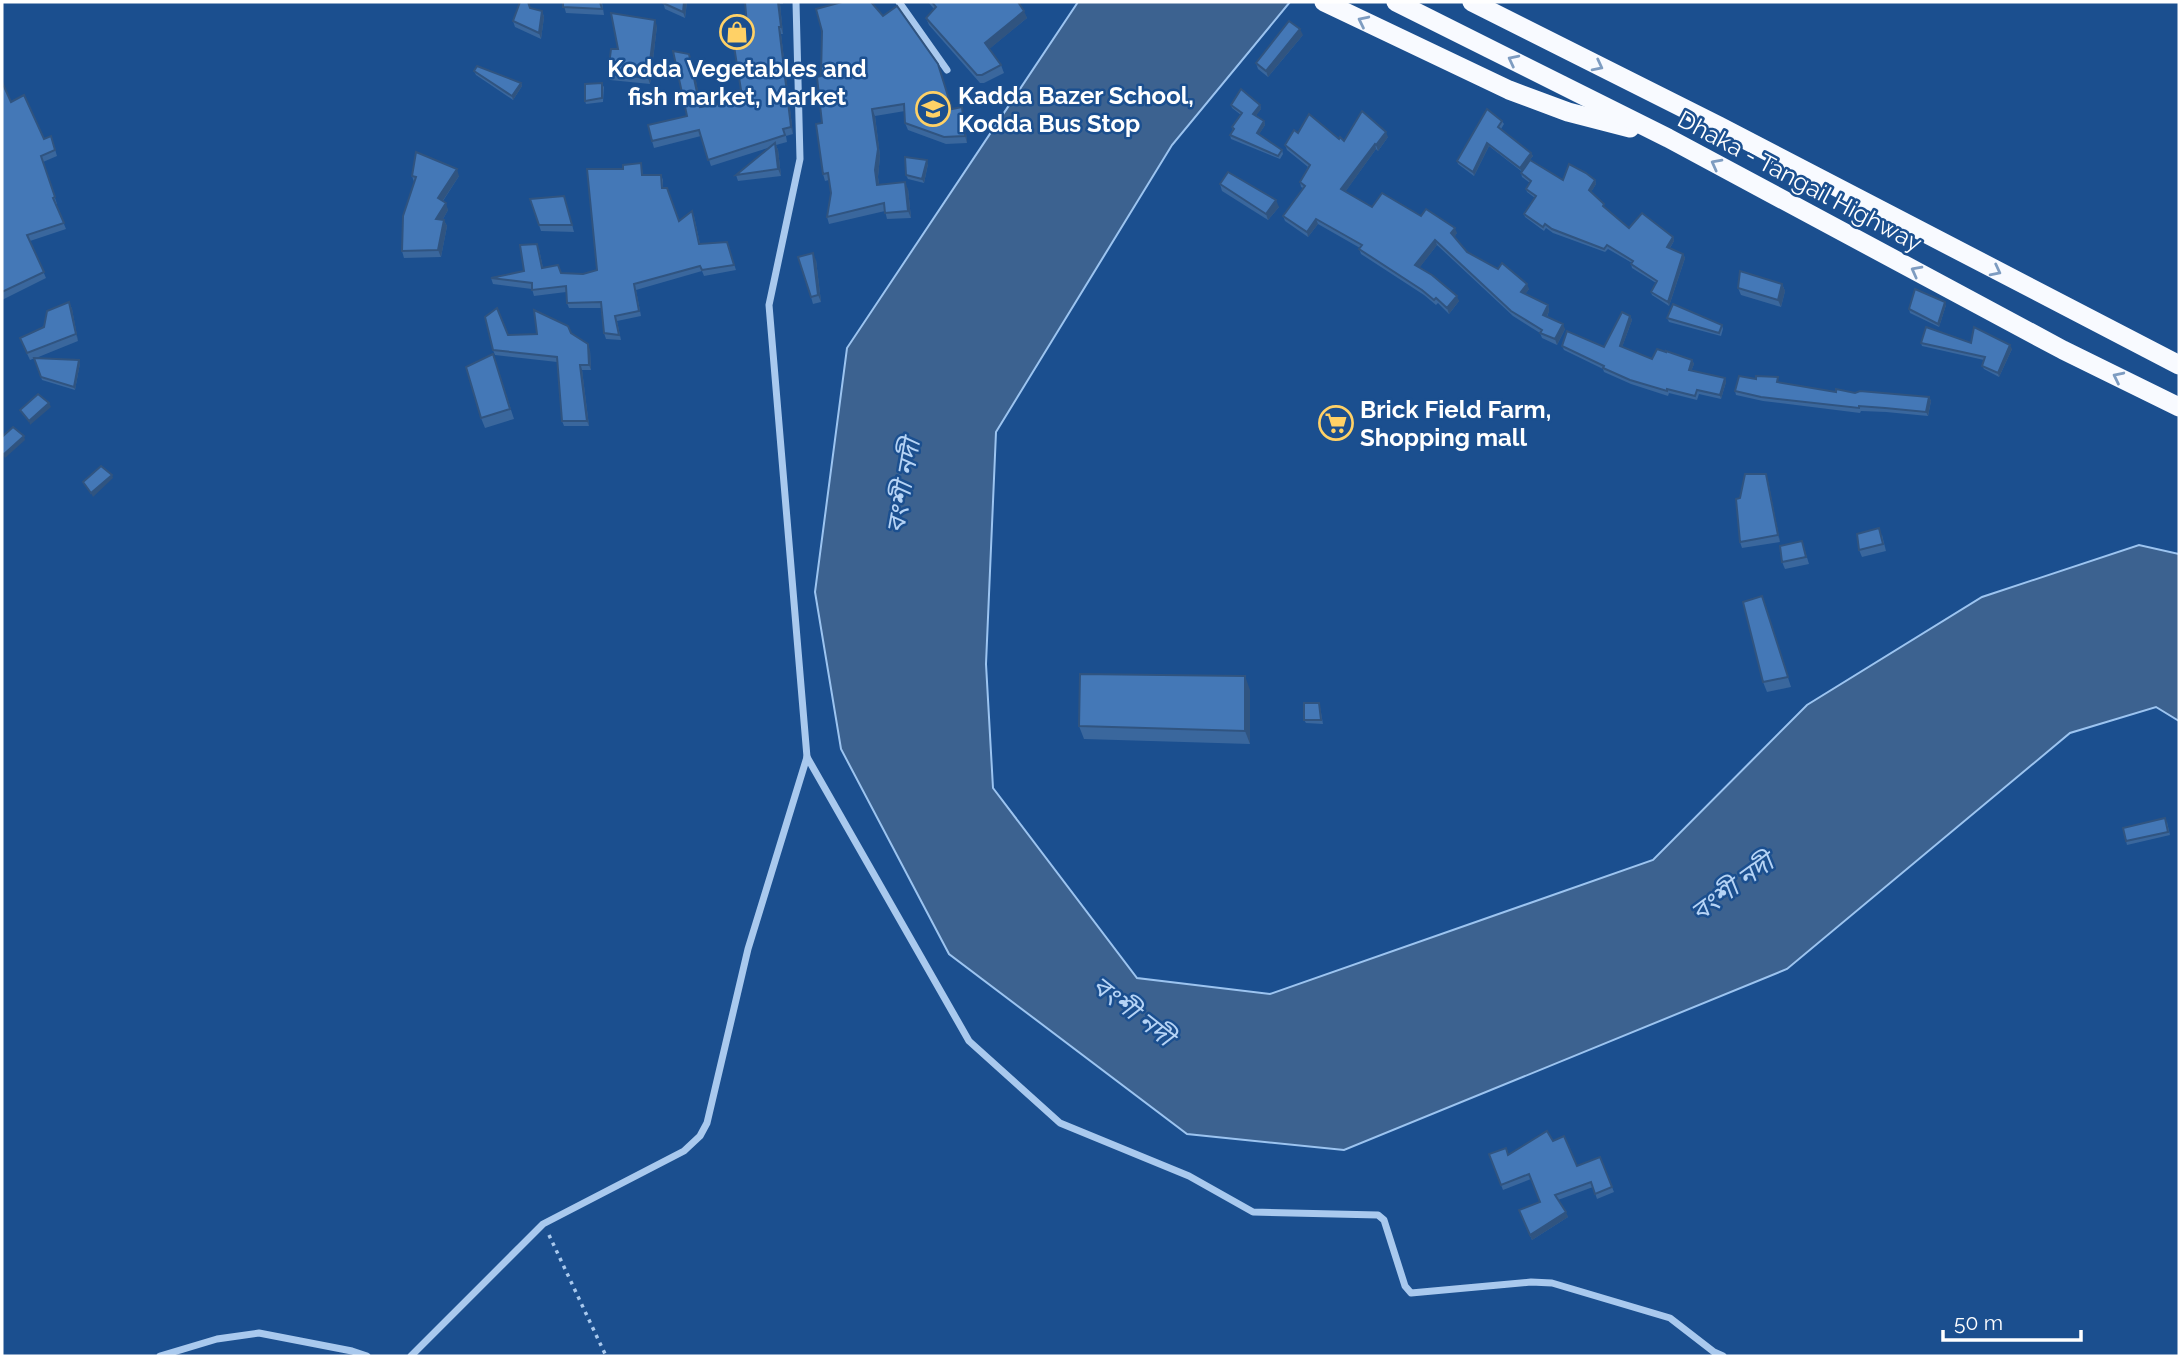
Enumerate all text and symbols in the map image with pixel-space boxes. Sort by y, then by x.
shop icon: Kodda Vegetables and fish market, Market [718,13,756,51]
one-way arrow [1358,15,1370,29]
place label: Kodda Vegetables and fish market, Market [607,54,867,111]
one-way arrow [1508,55,1520,69]
one-way arrow [1591,57,1603,71]
place label: Kadda Bazer School, Kodda Bus Stop [958,81,1194,138]
school or university icon: Kadda Bazer School, Kodda Bus Stop [914,90,952,128]
street label: Dhaka - Tangail Highway [1673,104,1927,258]
one-way arrow [1711,158,1723,172]
one-way arrow [1989,263,2001,277]
one-way arrow [1911,266,1923,280]
one-way arrow [2113,371,2125,385]
place label: Brick Field Farm, Shopping mall [1360,395,1551,452]
supermarket icon: Brick Field Farm, Shopping mall [1317,404,1355,442]
water label: বংশী নদী [880,432,927,535]
water label: বংশী নদী [1685,844,1783,927]
water label: বংশী নদী [1086,970,1184,1055]
scale bar [1943,1298,2081,1342]
text: 50 m [1954,1310,2003,1335]

